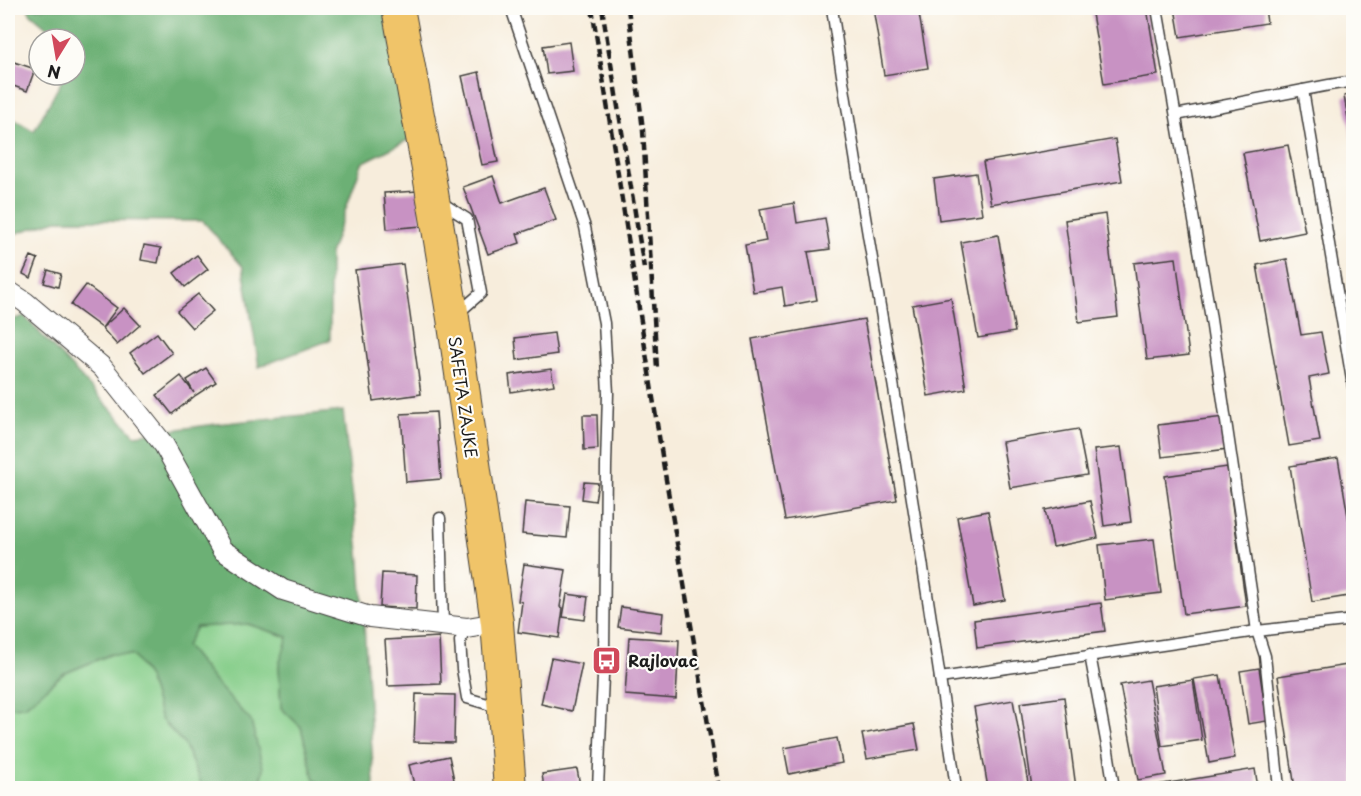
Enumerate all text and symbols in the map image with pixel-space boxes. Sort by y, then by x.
north arrow [27,27,87,87]
text: N [45,60,62,86]
street label: SAFETA ZAJKE [444,335,484,459]
bus stop icon: Rajlovac [591,644,623,676]
place label: Rajlovac [628,648,698,672]

